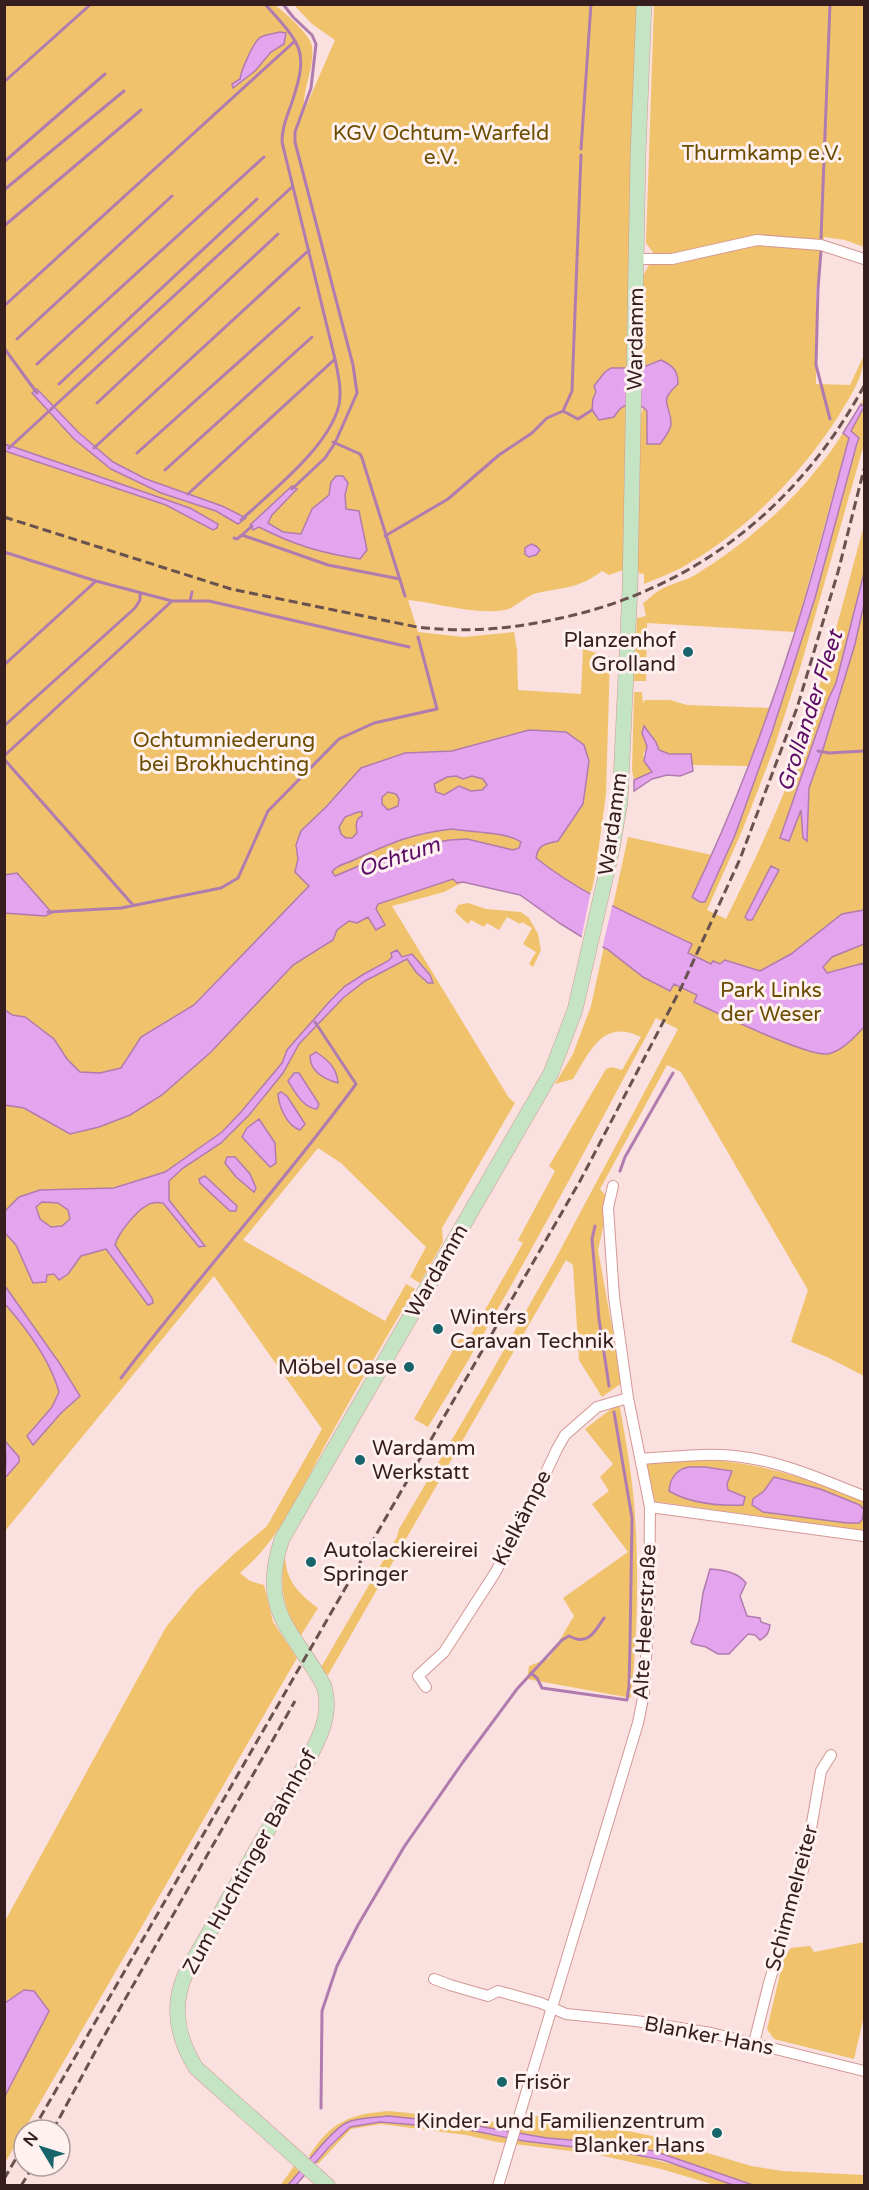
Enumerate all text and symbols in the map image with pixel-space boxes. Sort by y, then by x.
park label: KGV Ochtum-Warfeld e.V. [333,121,549,170]
park label: Thurmkamp e.V. [681,141,843,166]
street label: Wardamm [623,287,649,391]
water label: Grollander Fleet [772,625,849,795]
place label: Planzenhof Grolland [564,628,676,677]
marker: Planzenhof Grolland [681,645,695,659]
park label: Ochtumniederung bei Brokhuchting [133,728,315,777]
street label: Wardamm [593,771,633,877]
water label: Ochtum [355,831,444,882]
park label: Park Links der Weser [720,978,822,1027]
street label: Wardamm [400,1220,474,1322]
place label: Winters Caravan Technik [450,1305,614,1354]
marker: Winters Caravan Technik [431,1322,445,1336]
place label: Möbel Oase [278,1355,397,1380]
marker: Möbel Oase [402,1360,416,1374]
place label: Wardamm Werkstatt [372,1436,476,1485]
marker: Wardamm Werkstatt [353,1453,367,1467]
street label: Kielkämpe [487,1466,557,1570]
place label: Autolackiereirei Springer [323,1538,478,1587]
street label: Alte Heerstraße [628,1543,662,1700]
marker: Autolackiereirei Springer [304,1555,318,1569]
street label: Zum Huchtinger Bahnhof [178,1745,322,1979]
street label: Schimmelreiter [760,1822,824,1974]
street label: Blanker Hans [642,2011,776,2061]
place label: Frisör [514,2070,570,2095]
marker: Frisör [495,2075,509,2089]
place label: Kinder- und Familienzentrum Blanker Hans [416,2109,705,2158]
north arrow [12,2118,72,2178]
marker: Kinder- und Familienzentrum Blanker Hans [710,2126,724,2140]
text: N [19,2128,43,2151]

